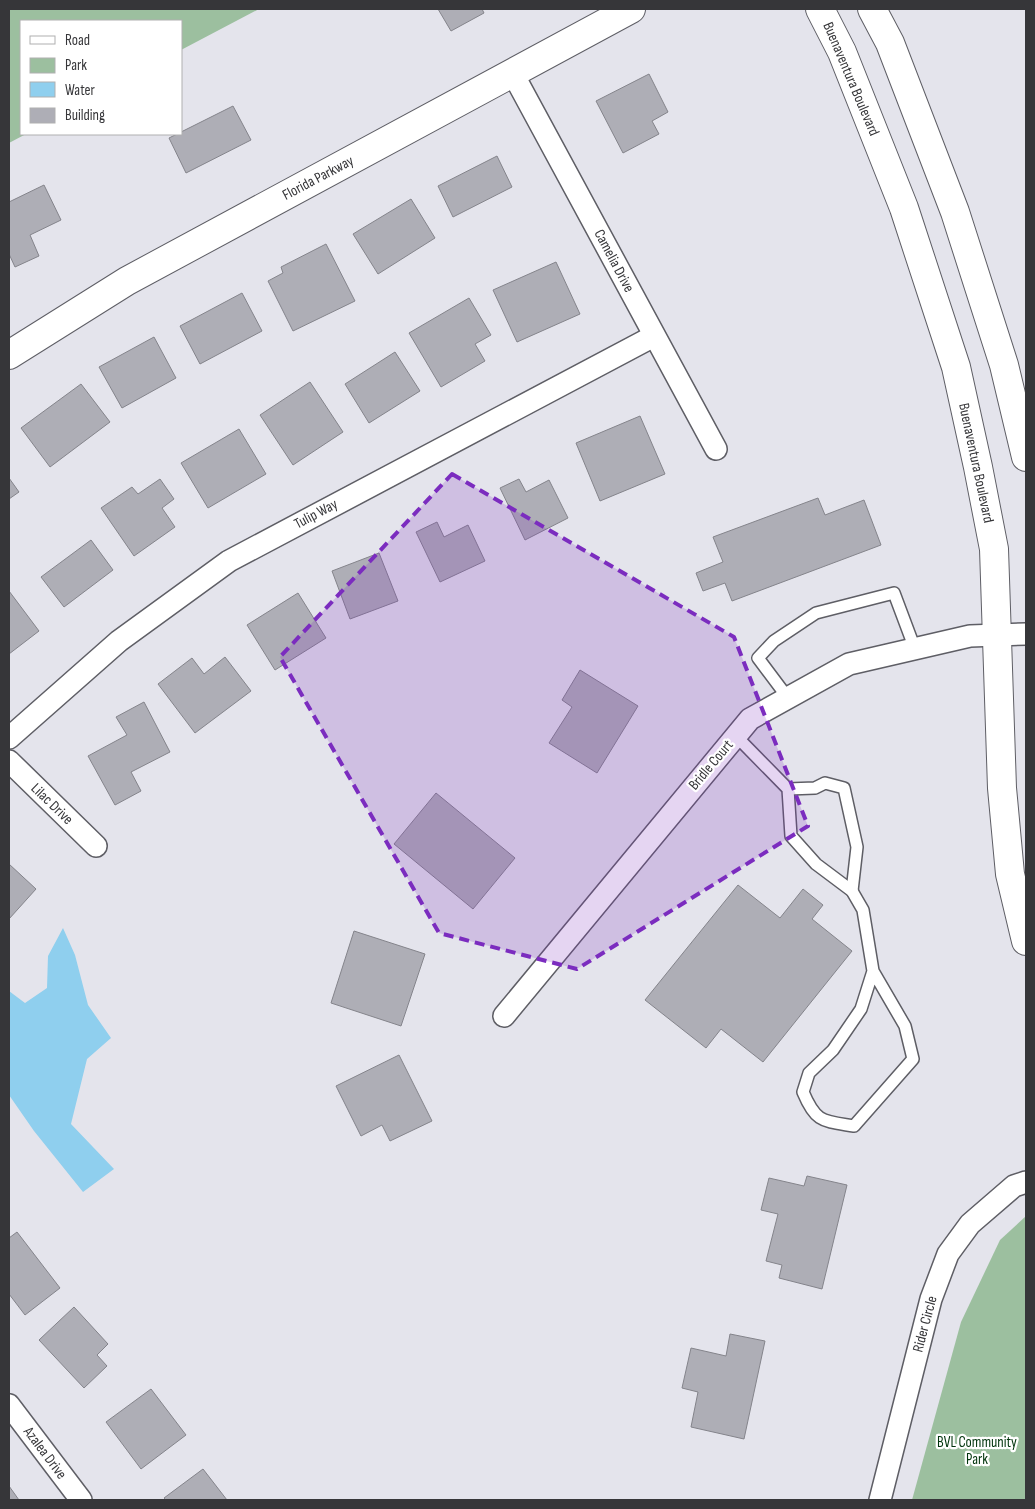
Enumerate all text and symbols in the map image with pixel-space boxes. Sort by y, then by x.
street label: Buenaventura Boulevard [818,19,884,139]
legend [20,20,182,135]
text: Road [65,31,90,50]
text: Park [65,56,87,75]
text: Water [65,81,96,100]
text: Building [65,106,105,125]
street label: Florida Parkway [279,151,357,205]
street label: Camelia Drive [589,226,639,296]
street label: Buenaventura Boulevard [954,401,998,525]
street label: Tulip Way [291,495,341,533]
street label: Bridle Court [684,736,738,794]
street label: Lilac Drive [27,779,77,829]
street label: Rider Circle [908,1294,942,1354]
street label: Azalea Drive [18,1422,71,1483]
park label: BVL Community Park [937,1433,1017,1469]

